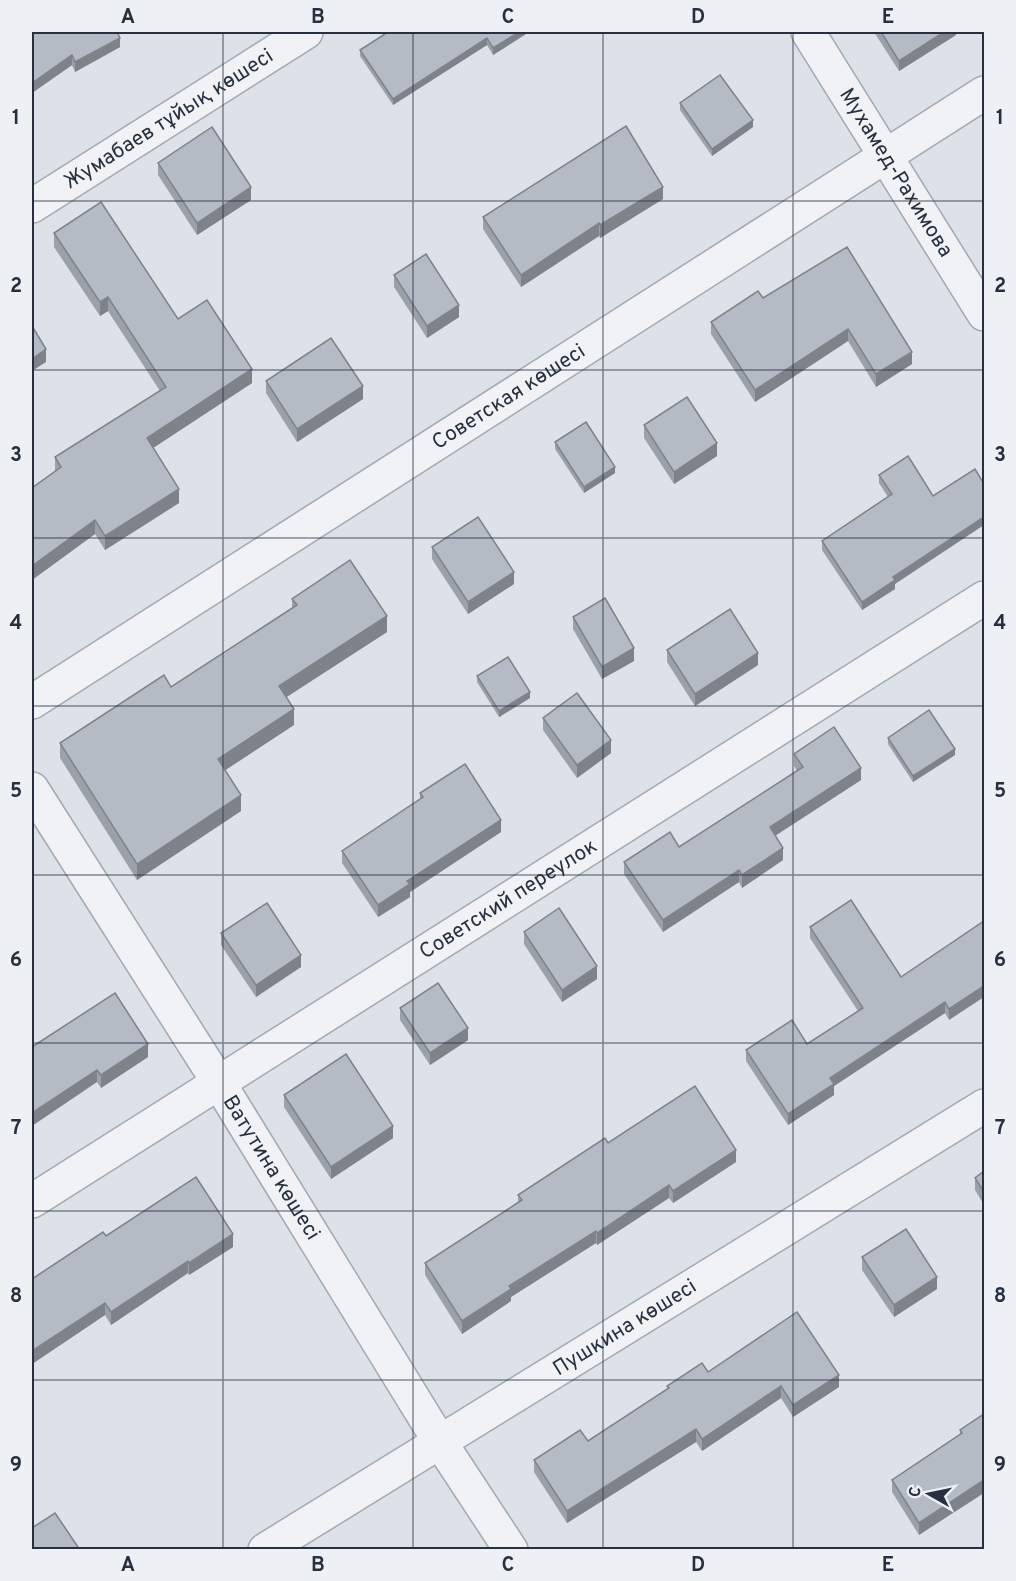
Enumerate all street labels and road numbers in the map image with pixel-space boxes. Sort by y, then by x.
street label: Жумабаев тұйық көшесі [59,43,279,196]
street label: Мухамед-Рахимова [833,83,959,262]
street label: Советская көшесі [427,338,591,456]
street label: Советский переулок [414,833,602,966]
street label: Ватутина көшесі [216,1090,326,1245]
street label: Пушкина көшесі [548,1273,702,1382]

